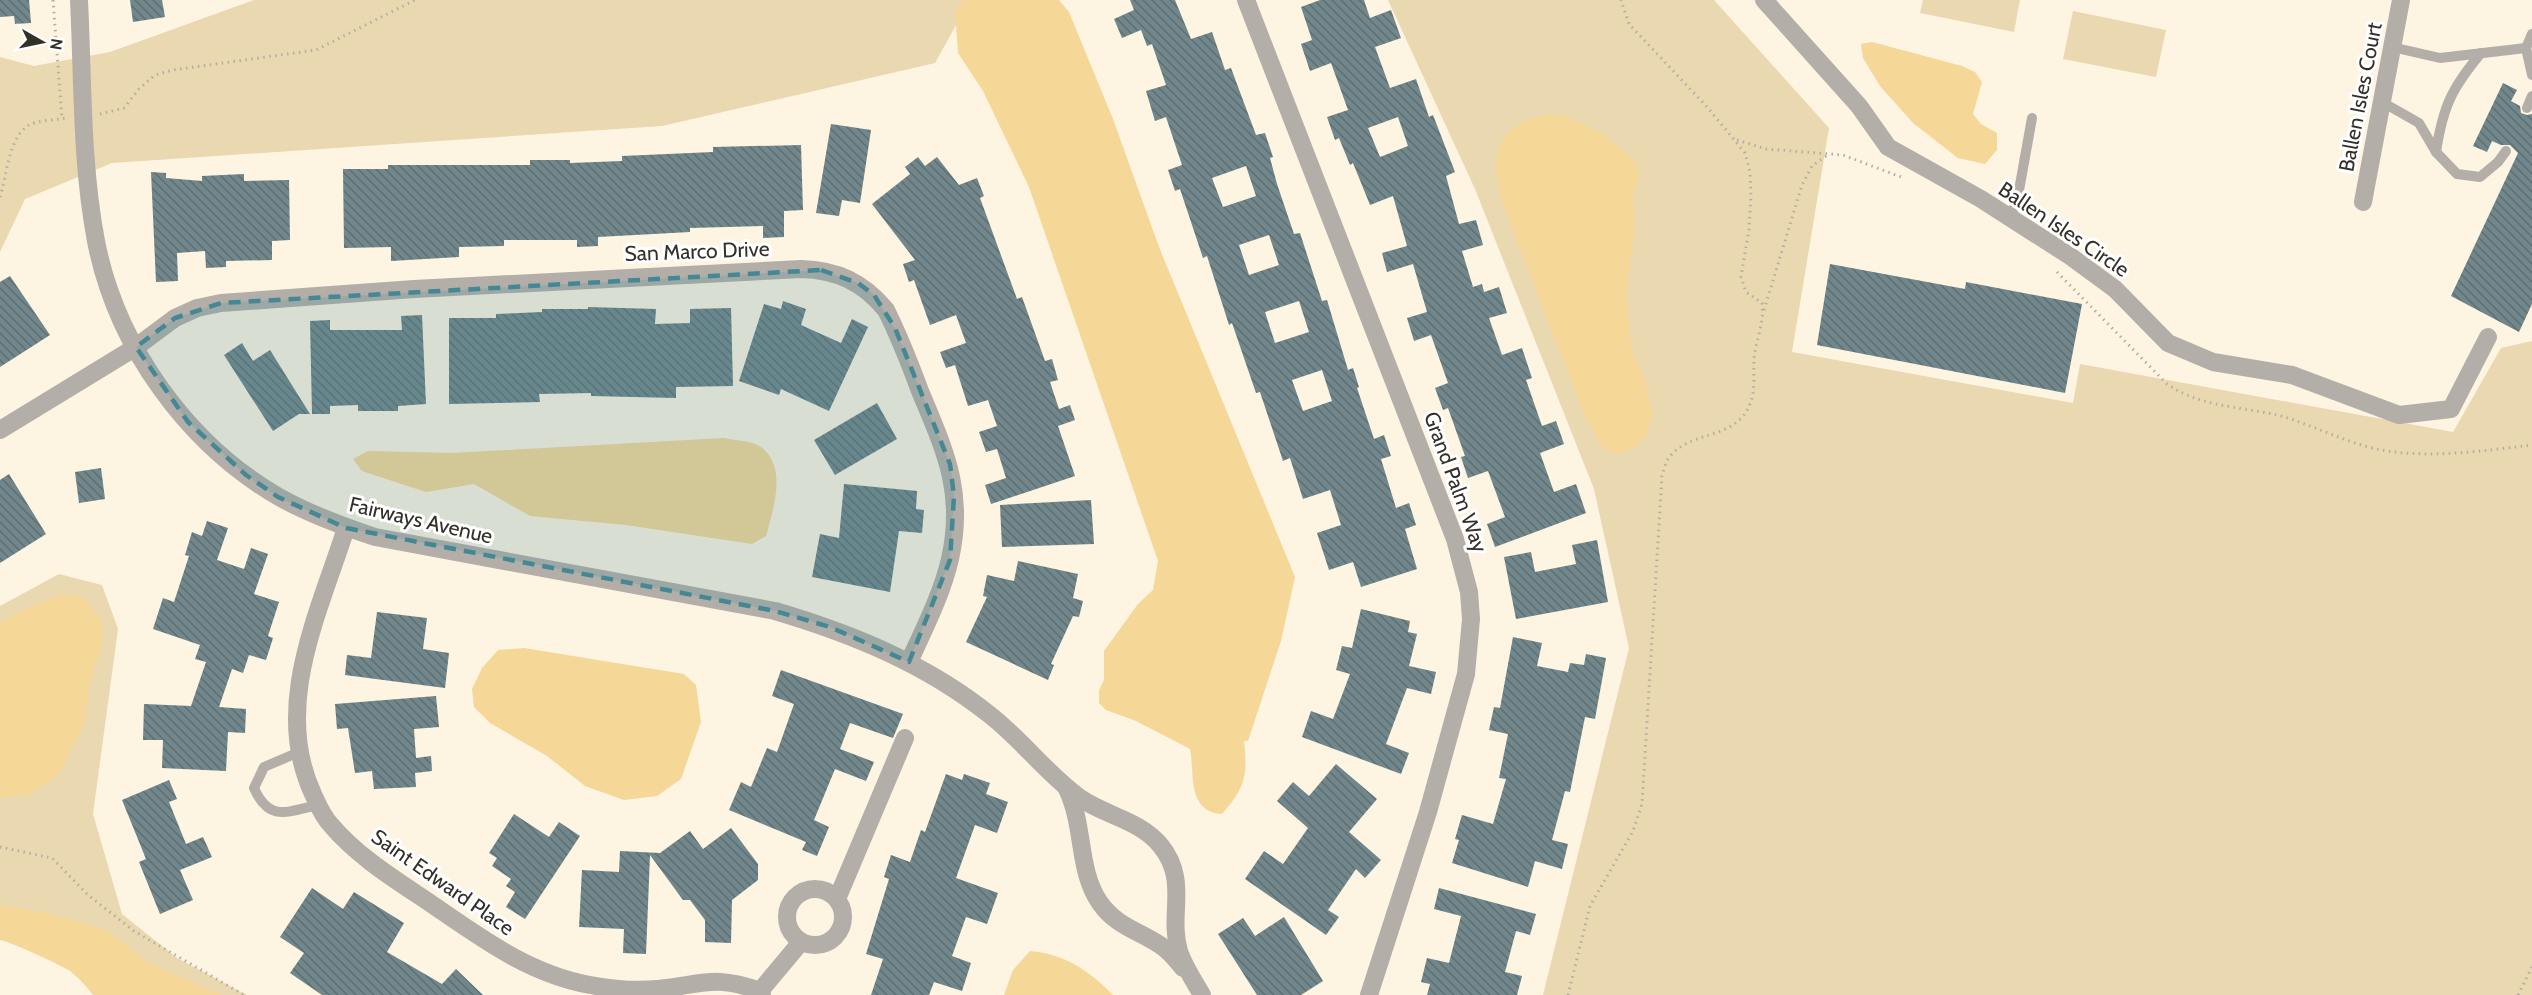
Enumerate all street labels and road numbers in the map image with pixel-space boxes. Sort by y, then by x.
street label: Ballen Isles Court [2333,20,2387,174]
street label: Ballen Isles Circle [1994,176,2134,282]
street label: San Marco Drive [624,236,770,266]
street label: Grand Palm Way [1419,408,1493,556]
street label: Fairways Avenue [347,491,495,549]
street label: Saint Edward Place [367,824,519,941]

